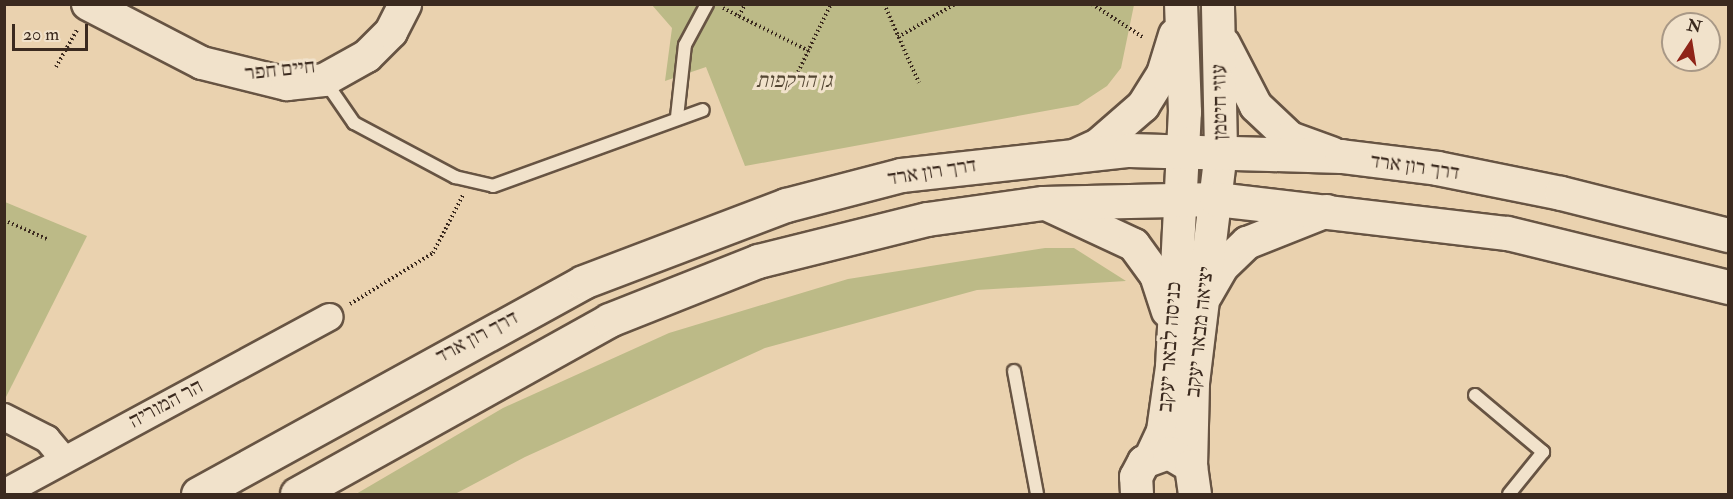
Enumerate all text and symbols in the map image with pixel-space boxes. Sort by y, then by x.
scale bar [15,12,92,50]
north arrow [1661,12,1721,72]
text: N [1685,15,1703,38]
text: 20 m [23,23,59,46]
street label: חיים חפר [244,54,316,86]
street label: עוזי חיטמן [1207,64,1233,140]
park label: גן הרקפות [756,68,832,94]
street label: דרך רון ארד [1369,148,1461,186]
street label: דרך רון ארד [886,153,978,191]
street label: יציאה מבאר יעקב [1181,265,1219,399]
street label: כניסה לבאר יעקב [1153,281,1187,413]
street label: דרך רון ארד [432,305,522,369]
street label: הר המוריה [124,374,208,434]

